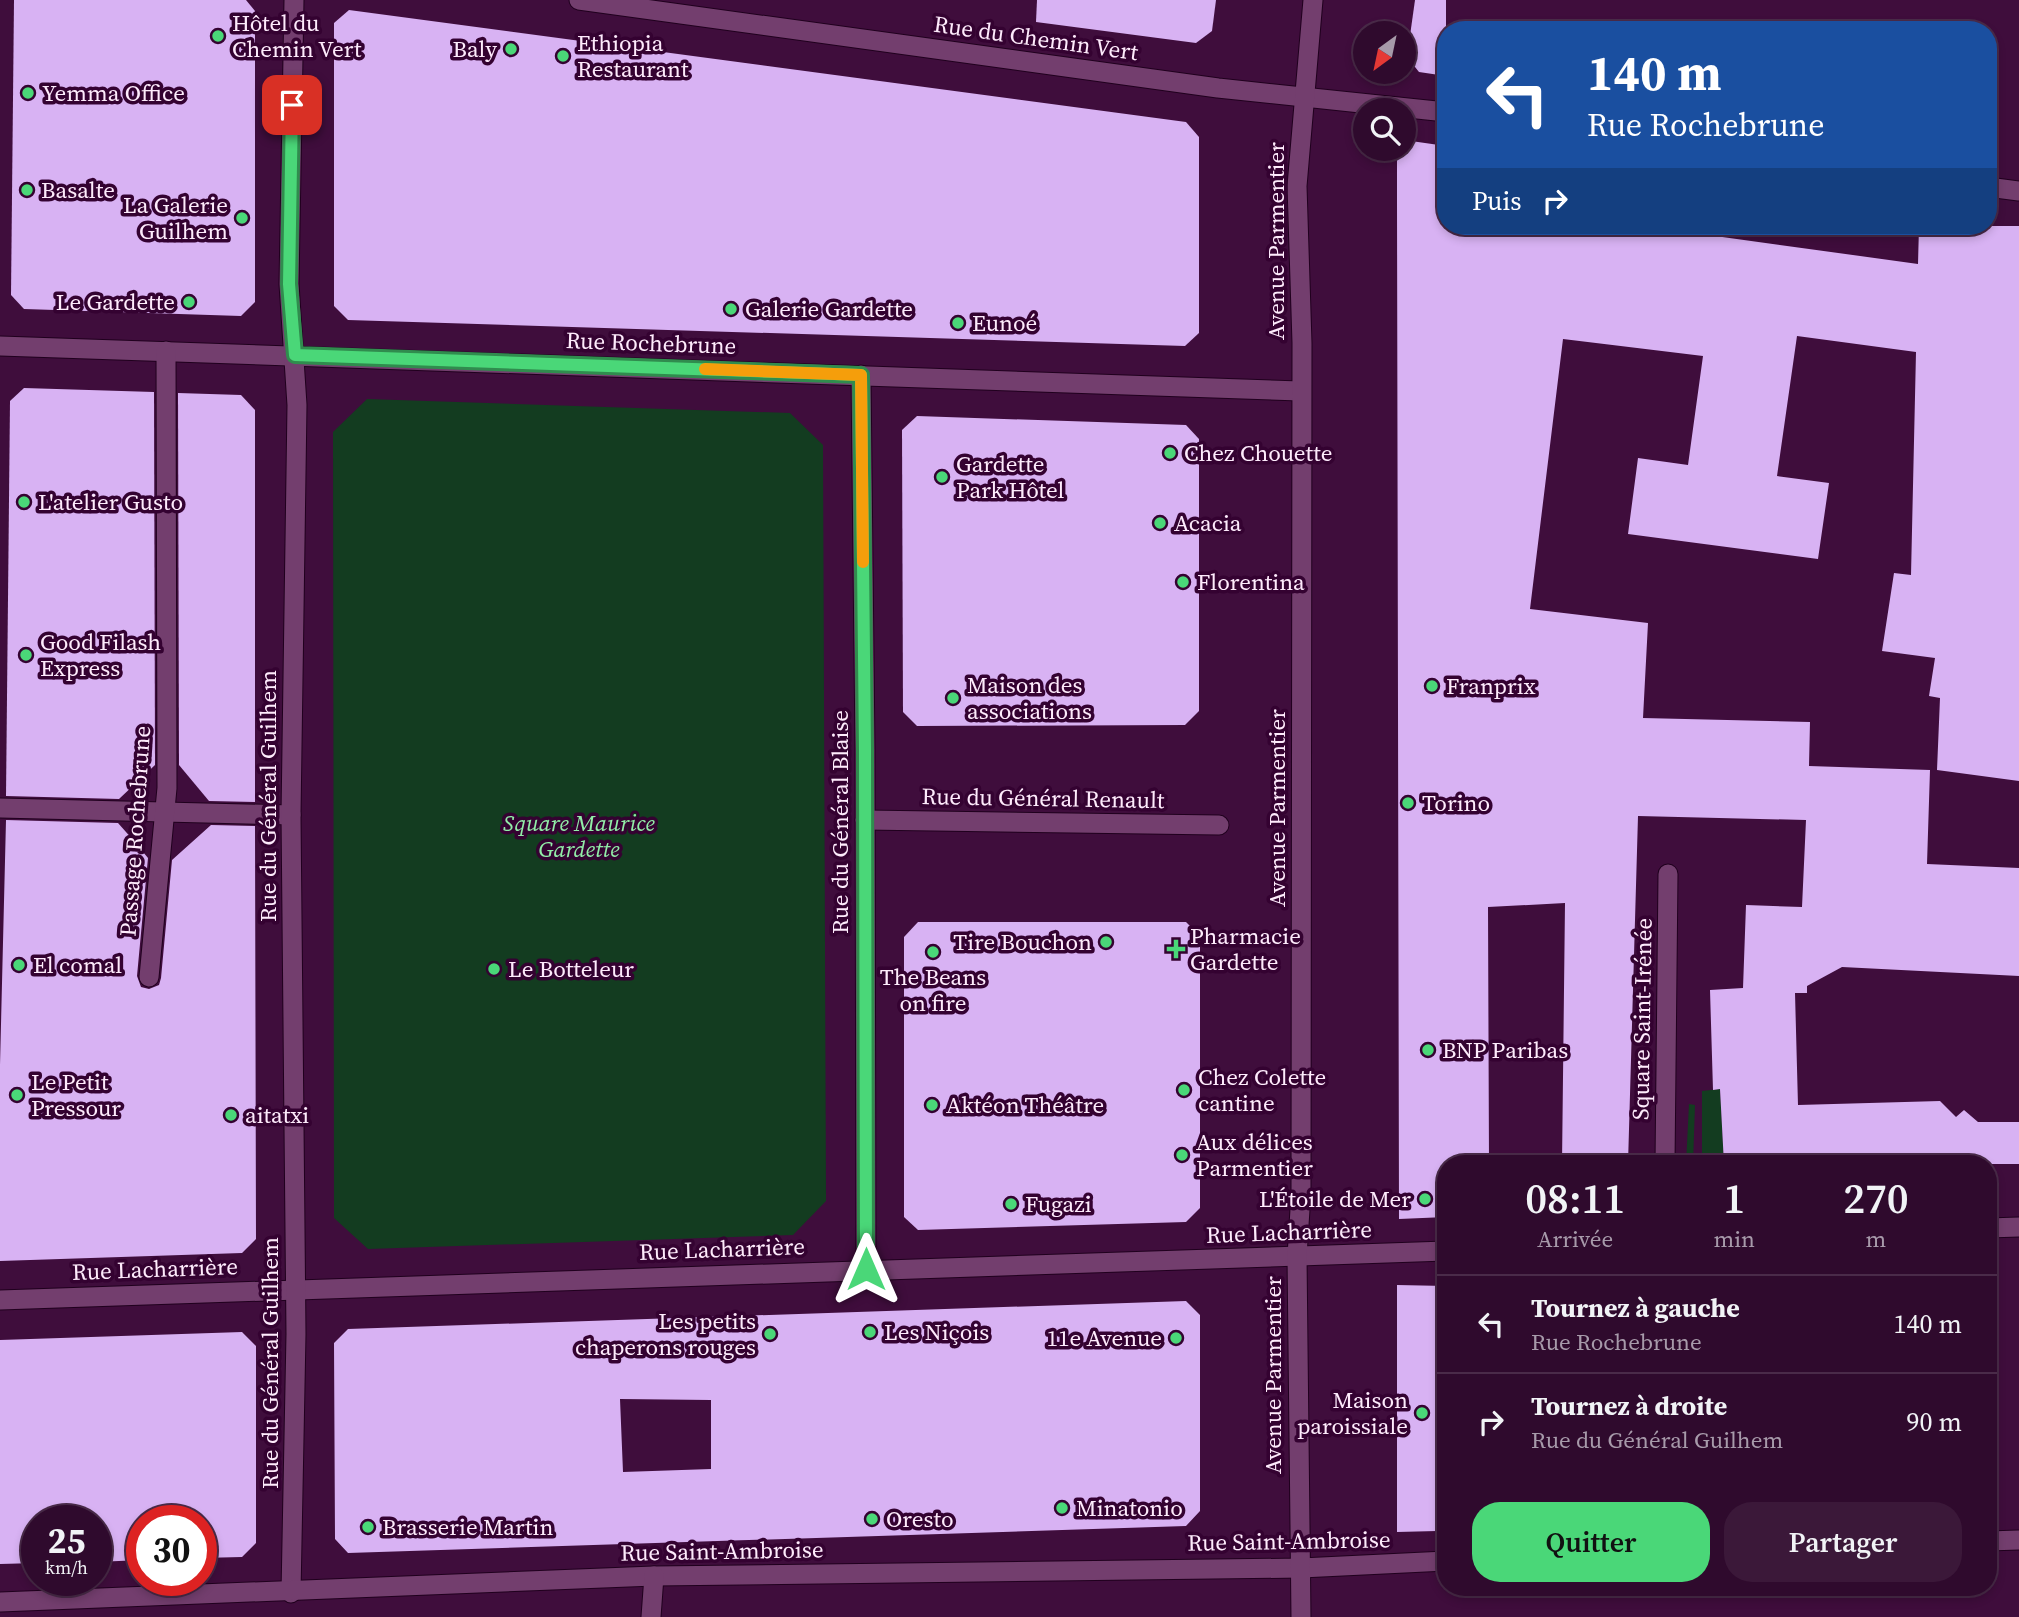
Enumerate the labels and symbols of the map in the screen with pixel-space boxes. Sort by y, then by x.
place label: Hôtel du Chemin Vert [232,7,362,65]
street label: Rue du Chemin Vert [932,8,1141,68]
north arrow [1353,21,1416,84]
place label: Ethiopia Restaurant [577,27,689,85]
marker: Hôtel du Chemin Vert [210,28,226,44]
place label: Baly [452,33,497,65]
marker: Baly [503,41,519,57]
marker: Ethiopia Restaurant [555,48,571,64]
pin [262,75,322,135]
place label: Yemma Office [42,77,185,109]
marker: Yemma Office [20,85,36,101]
street label: Avenue Parmentier [1260,142,1292,340]
place label: Basalte [41,174,115,206]
marker: Basalte [19,182,35,198]
place label: La Galerie Guilhem [123,189,228,247]
marker: La Galerie Guilhem [234,210,250,226]
place label: Le Gardette [56,286,175,318]
place label: Galerie Gardette [745,293,913,325]
marker: Le Gardette [181,294,197,310]
marker: Galerie Gardette [723,301,739,317]
place label: Eunoé [972,307,1037,339]
marker: Eunoé [950,315,966,331]
street label: Rue Rochebrune [565,324,737,362]
place label: Chez Chouette [1184,437,1332,469]
marker: Chez Chouette [1162,445,1178,461]
place label: Gardette Park Hôtel [956,448,1065,506]
marker: Gardette Park Hôtel [934,469,950,485]
place label: L'atelier Gusto [38,486,183,518]
marker: L'atelier Gusto [16,494,32,510]
place label: Acacia [1174,507,1242,539]
marker: Acacia [1152,515,1168,531]
place label: Florentina [1197,566,1305,598]
marker: Florentina [1175,574,1191,590]
place label: Good Filash Express [40,626,161,684]
marker: Good Filash Express [18,647,34,663]
place label: Maison des associations [967,669,1092,727]
street label: Rue du Général Guilhem [252,670,284,922]
place label: Franprix [1446,670,1536,702]
marker: Franprix [1424,678,1440,694]
marker: Maison des associations [945,690,961,706]
street label: Avenue Parmentier [1261,709,1293,907]
street label: Rue du Général Blaise [824,710,856,934]
street label: Passage Rochebrune [112,725,158,937]
street label: Rue du Général Renault [921,780,1165,816]
place label: Torino [1422,787,1490,819]
marker: Torino [1400,795,1416,811]
park label: Square Maurice Gardette [503,807,656,865]
street label: Square Saint-Irénée [1624,918,1660,1120]
place label: Pharmacie Gardette [1190,920,1301,978]
place label: Tire Bouchon [953,926,1092,958]
marker: Tire Bouchon [1098,934,1114,950]
marker: Pharmacie Gardette [1168,941,1184,957]
marker: The Beans on fire [925,944,941,960]
place label: El comal [33,949,122,981]
place label: Le Botteleur [508,953,634,985]
marker: El comal [11,957,27,973]
marker: Le Botteleur [486,961,502,977]
place label: The Beans on fire [880,961,986,1019]
place label: BNP Paribas [1442,1034,1568,1066]
marker: BNP Paribas [1420,1042,1436,1058]
place label: Chez Colette cantine [1198,1061,1326,1119]
place label: Le Petit Pressour [31,1066,121,1124]
marker: Chez Colette cantine [1176,1082,1192,1098]
marker: Le Petit Pressour [9,1087,25,1103]
place label: Aktéon Théâtre [946,1089,1104,1121]
marker: Aktéon Théâtre [924,1097,940,1113]
place label: aitatxi [245,1099,309,1131]
marker: aitatxi [223,1107,239,1123]
place label: Aux délices Parmentier [1196,1126,1313,1184]
marker: Aux délices Parmentier [1174,1147,1190,1163]
place label: L'Étoile de Mer [1259,1183,1411,1215]
place label: Fugazi [1025,1188,1092,1220]
marker: L'Étoile de Mer [1417,1191,1433,1207]
marker: Fugazi [1003,1196,1019,1212]
street label: Rue Lacharrière [1205,1213,1373,1251]
street label: Rue Lacharrière [638,1230,806,1268]
position arrow [829,1232,903,1306]
street label: Rue du Général Guilhem [254,1237,286,1489]
street label: Rue Lacharrière [71,1250,239,1288]
street label: Avenue Parmentier [1257,1276,1289,1474]
place label: Les petits chaperons rouges [575,1305,756,1363]
place label: Les Niçois [884,1316,989,1348]
place label: 11e Avenue [1046,1322,1162,1354]
marker: Les Niçois [862,1324,878,1340]
marker: Les petits chaperons rouges [762,1326,778,1342]
marker: 11e Avenue [1168,1330,1184,1346]
place label: Maison paroissiale [1297,1384,1408,1442]
marker: Maison paroissiale [1414,1405,1430,1421]
place label: Minatonio [1076,1492,1183,1524]
marker: Minatonio [1054,1500,1070,1516]
place label: Oresto [886,1503,954,1535]
speed limit sign: 30 [126,1505,217,1596]
place label: Brasserie Martin [382,1511,553,1543]
marker: Oresto [864,1511,880,1527]
marker: Brasserie Martin [360,1519,376,1535]
street label: Rue Saint-Ambroise [1187,1523,1391,1559]
street label: Rue Saint-Ambroise [620,1533,824,1569]

